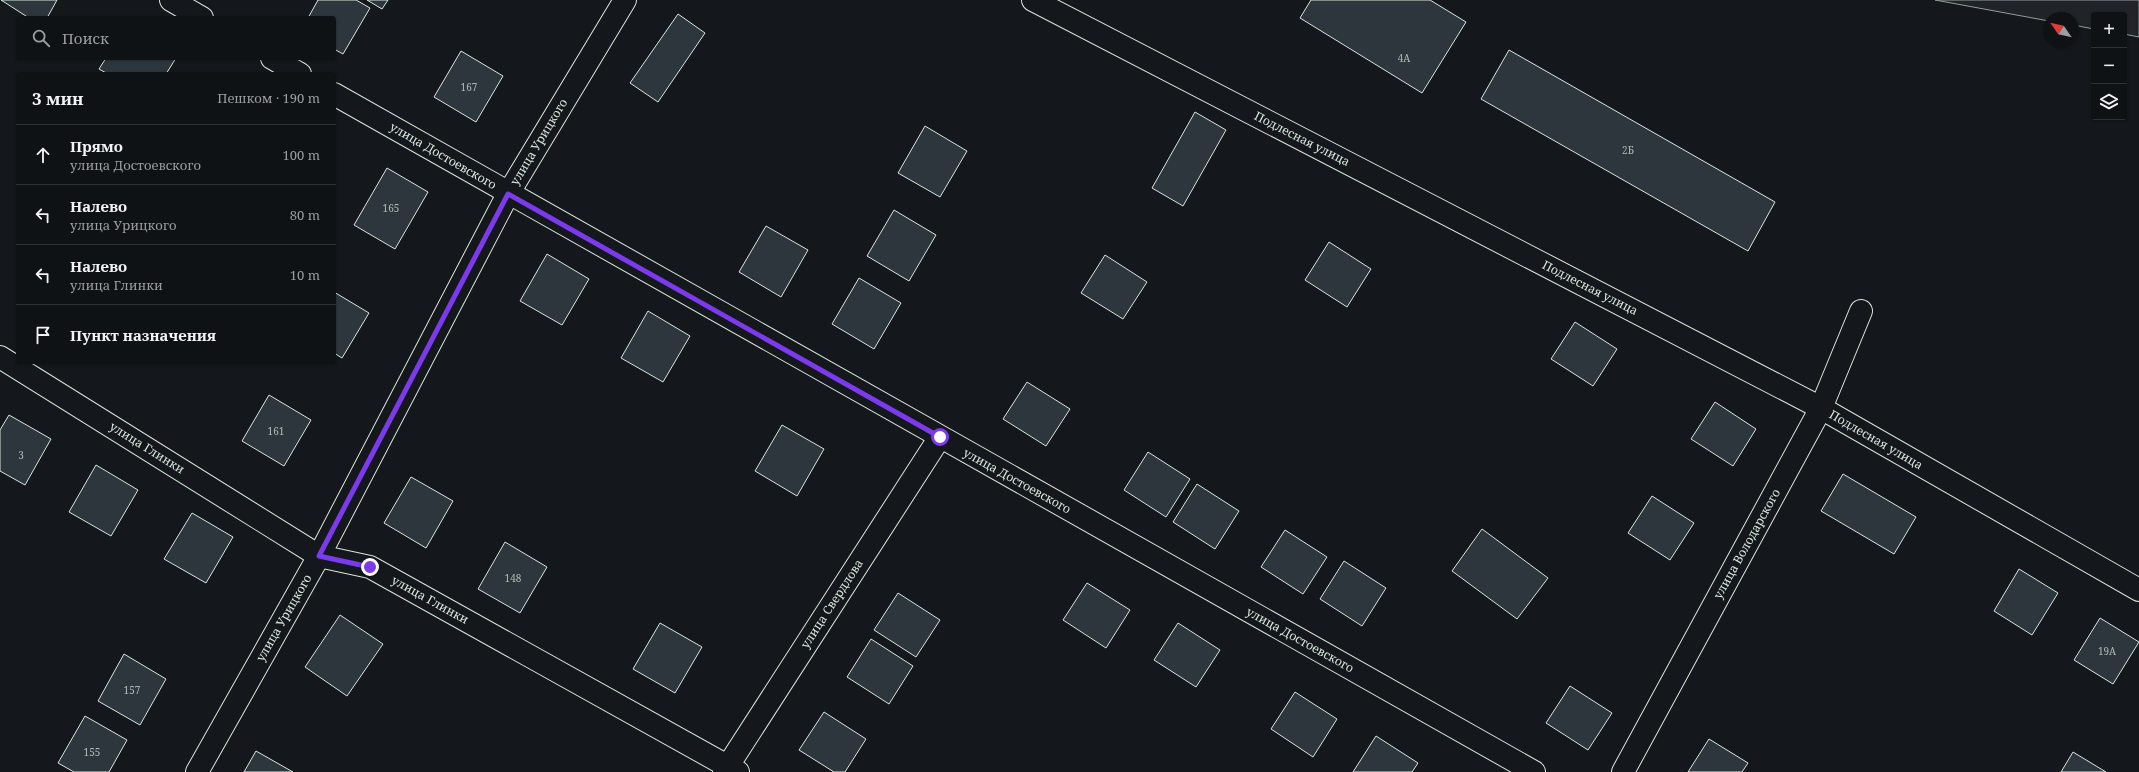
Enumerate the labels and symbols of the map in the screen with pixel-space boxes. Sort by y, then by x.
north arrow [2043,12,2079,48]
house number: 4А [1398,51,1411,65]
house number: 167 [461,80,478,94]
street label: улица Урицкого [506,95,571,188]
street label: Подлесная улица [1251,107,1353,170]
street label: улица Достоевского [387,118,500,193]
house number: 2Б [1622,143,1634,157]
house number: 165 [383,201,399,215]
street label: Подлесная улица [1539,256,1641,319]
street label: Подлесная улица [1826,406,1926,473]
street label: улица Глинки [106,418,188,477]
house number: 161 [268,424,284,438]
route start [931,428,949,446]
street label: улица Достоевского [960,444,1074,517]
house number: 3 [18,448,24,462]
street label: улица Володарского [1709,485,1784,602]
street label: улица Свердлова [796,556,867,652]
route end [361,558,379,576]
street label: улица Урицкого [252,571,316,665]
street label: улица Глинки [389,571,472,628]
house number: 148 [505,571,522,585]
street label: улица Достоевского [1243,603,1357,676]
house number: 19А [2098,644,2117,658]
house number: 157 [124,683,141,697]
house number: 155 [84,745,100,759]

